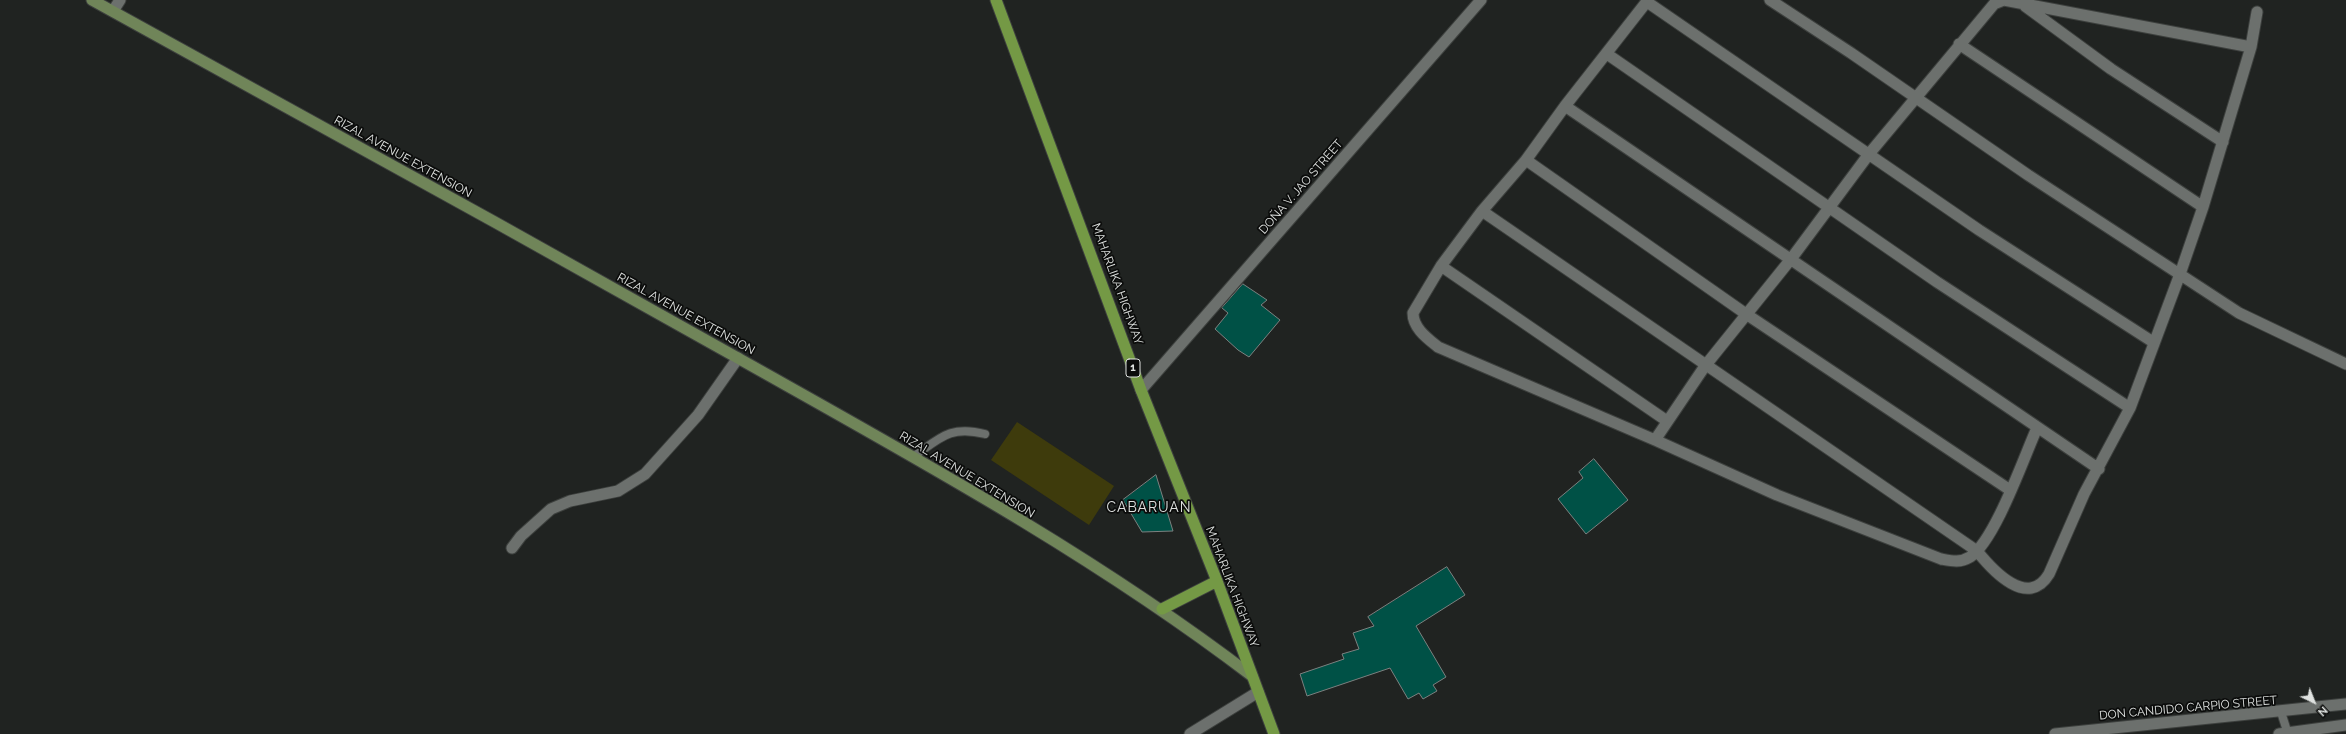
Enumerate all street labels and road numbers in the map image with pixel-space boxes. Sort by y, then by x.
street label: RIZAL AVENUE EXTENSION [332,113,474,201]
street label: DOÑA V. JAO STREET [1256,137,1346,237]
street label: MAHARLIKA HIGHWAY [1088,221,1146,347]
street label: RIZAL AVENUE EXTENSION [615,270,757,358]
road number: 1 [1126,359,1140,377]
street label: RIZAL AVENUE EXTENSION [897,429,1037,521]
street label: MAHARLIKA HIGHWAY [1202,524,1262,650]
street label: DON CANDIDO CARPIO STREET [2098,693,2278,723]

